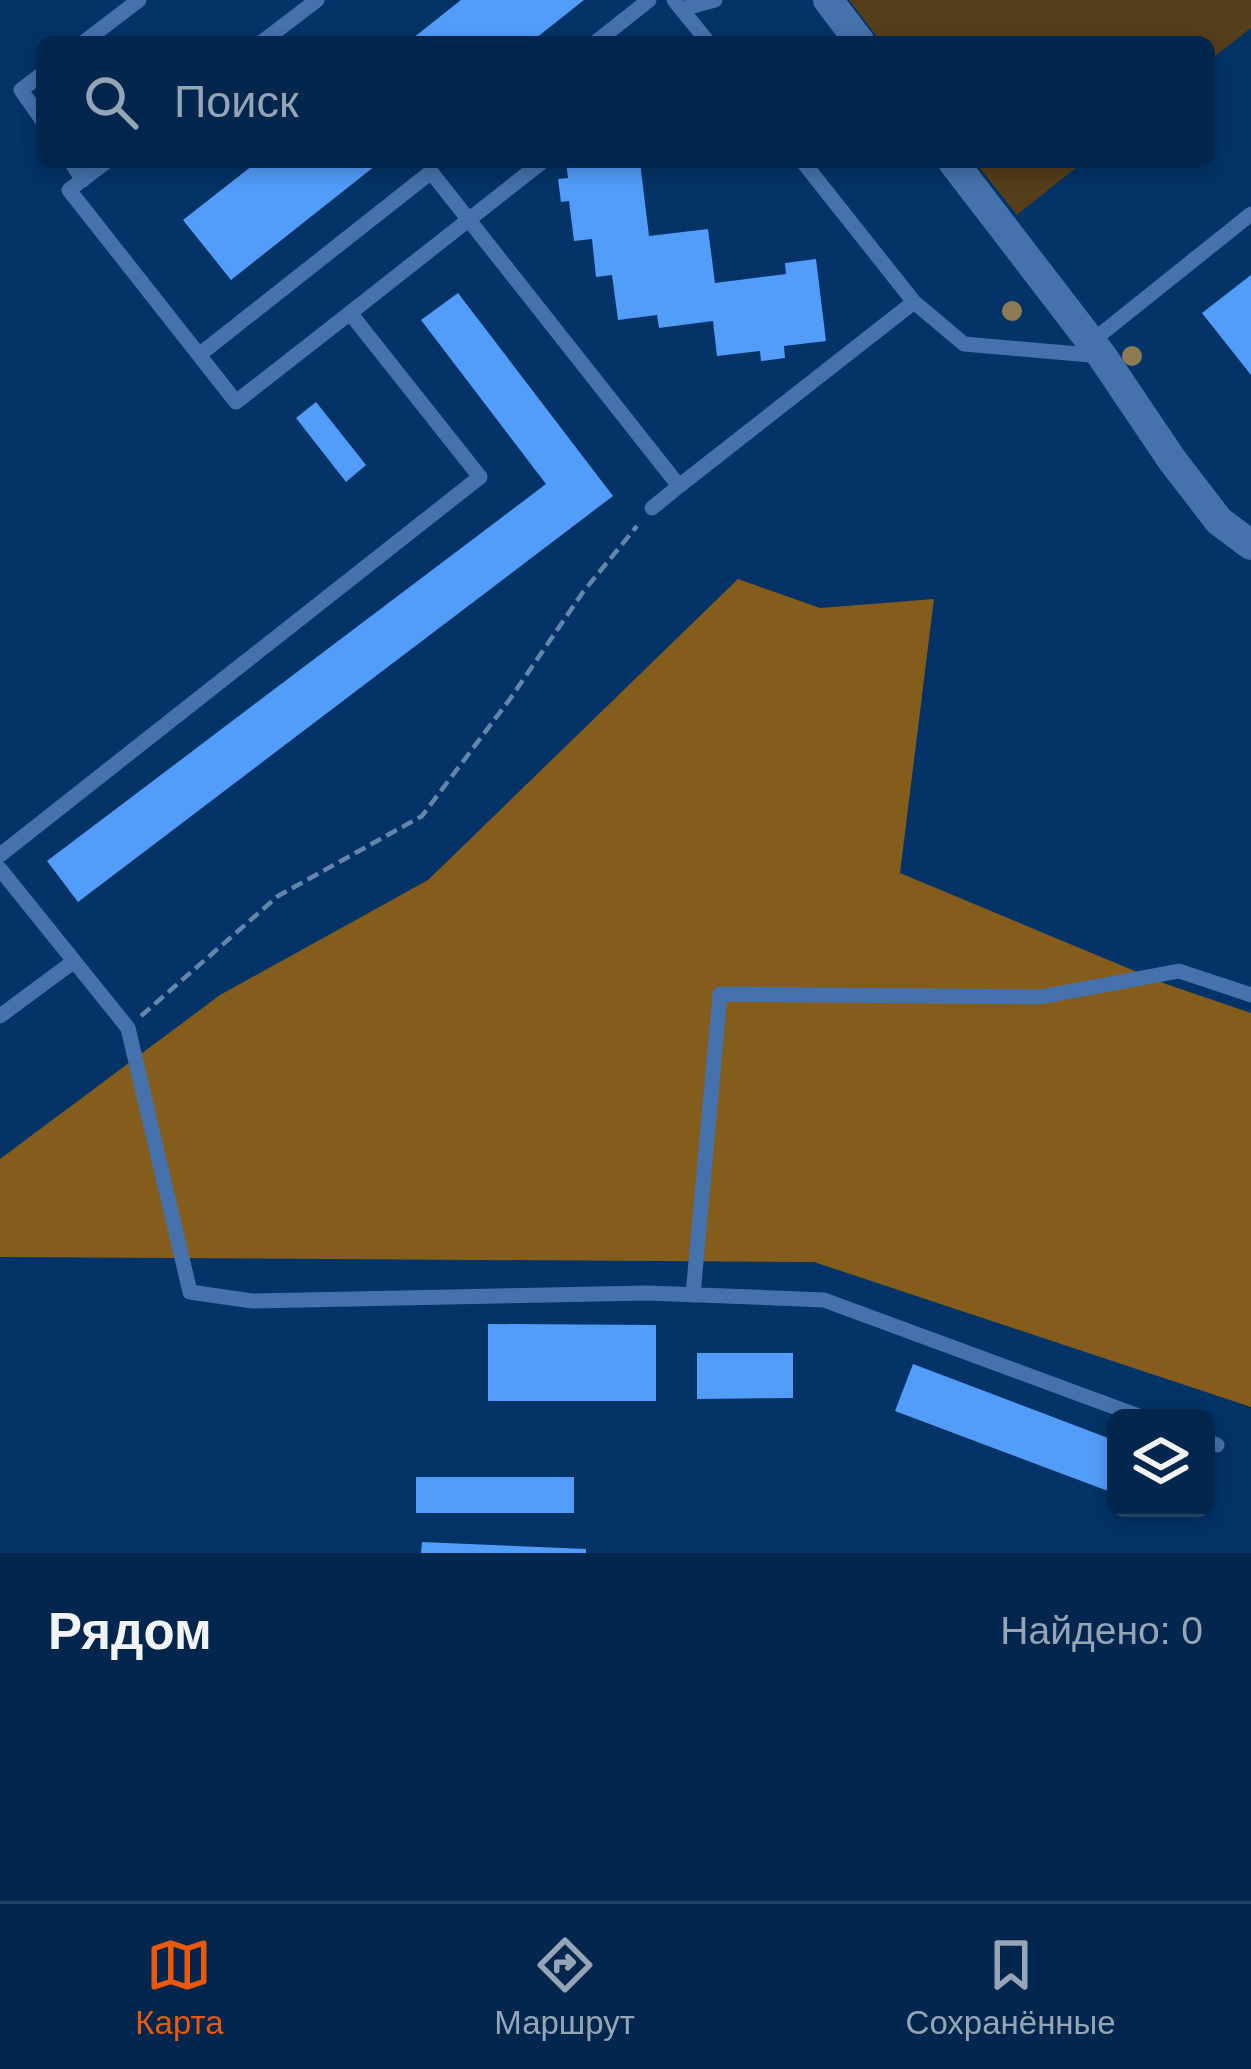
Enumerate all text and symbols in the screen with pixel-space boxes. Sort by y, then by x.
search box [36,36,1215,168]
icon: search [78,69,144,135]
text: Поиск [174,76,299,127]
map controls [1107,1409,1215,1517]
button: layers [1107,1409,1215,1517]
text: Рядом [48,1603,212,1660]
text: Найдено: 0 [1000,1609,1203,1652]
tab: Карта [135,1932,224,2042]
tab: Маршрут [494,1932,635,2042]
tab: Сохранённые [906,1932,1116,2042]

